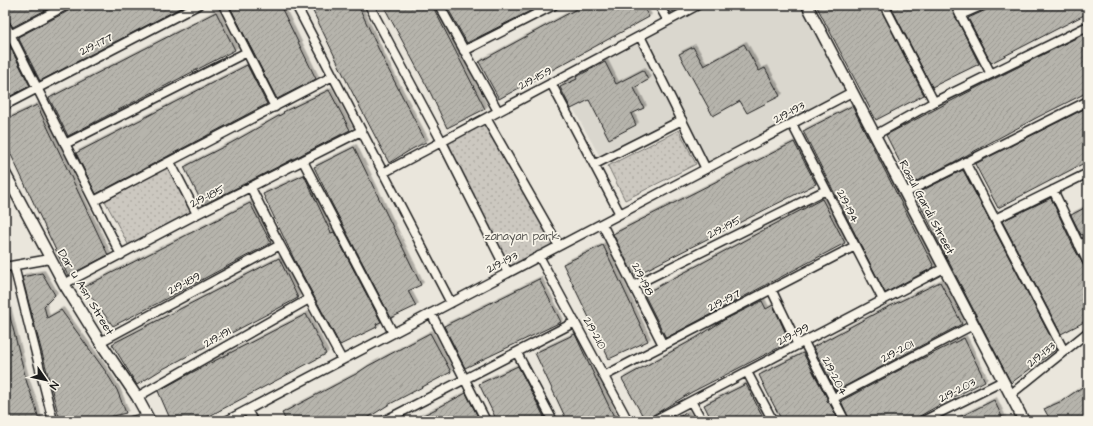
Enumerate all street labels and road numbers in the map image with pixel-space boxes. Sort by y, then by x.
street label: 219-177 [77,29,116,60]
street label: 219-159 [515,62,555,94]
street label: 219-193 [770,97,808,128]
street label: Rasul Gardi Street [895,157,959,257]
street label: 219-185 [187,181,228,212]
street label: 219-194 [832,187,863,226]
street label: 219-195 [704,212,744,243]
street label: Dar u Asn Street [53,246,118,339]
street label: 219-193 [483,247,521,278]
street label: 219-198 [627,260,658,299]
street label: 219-189 [165,268,204,299]
street label: 219-197 [705,285,744,316]
street label: 219-210 [579,314,611,353]
street label: 219-199 [774,319,812,350]
street label: 219-191 [200,323,234,352]
street label: 219-201 [878,336,917,367]
street label: 219-133 [1023,337,1059,371]
street label: 219-204 [818,354,852,399]
street label: 219-203 [936,374,979,407]

